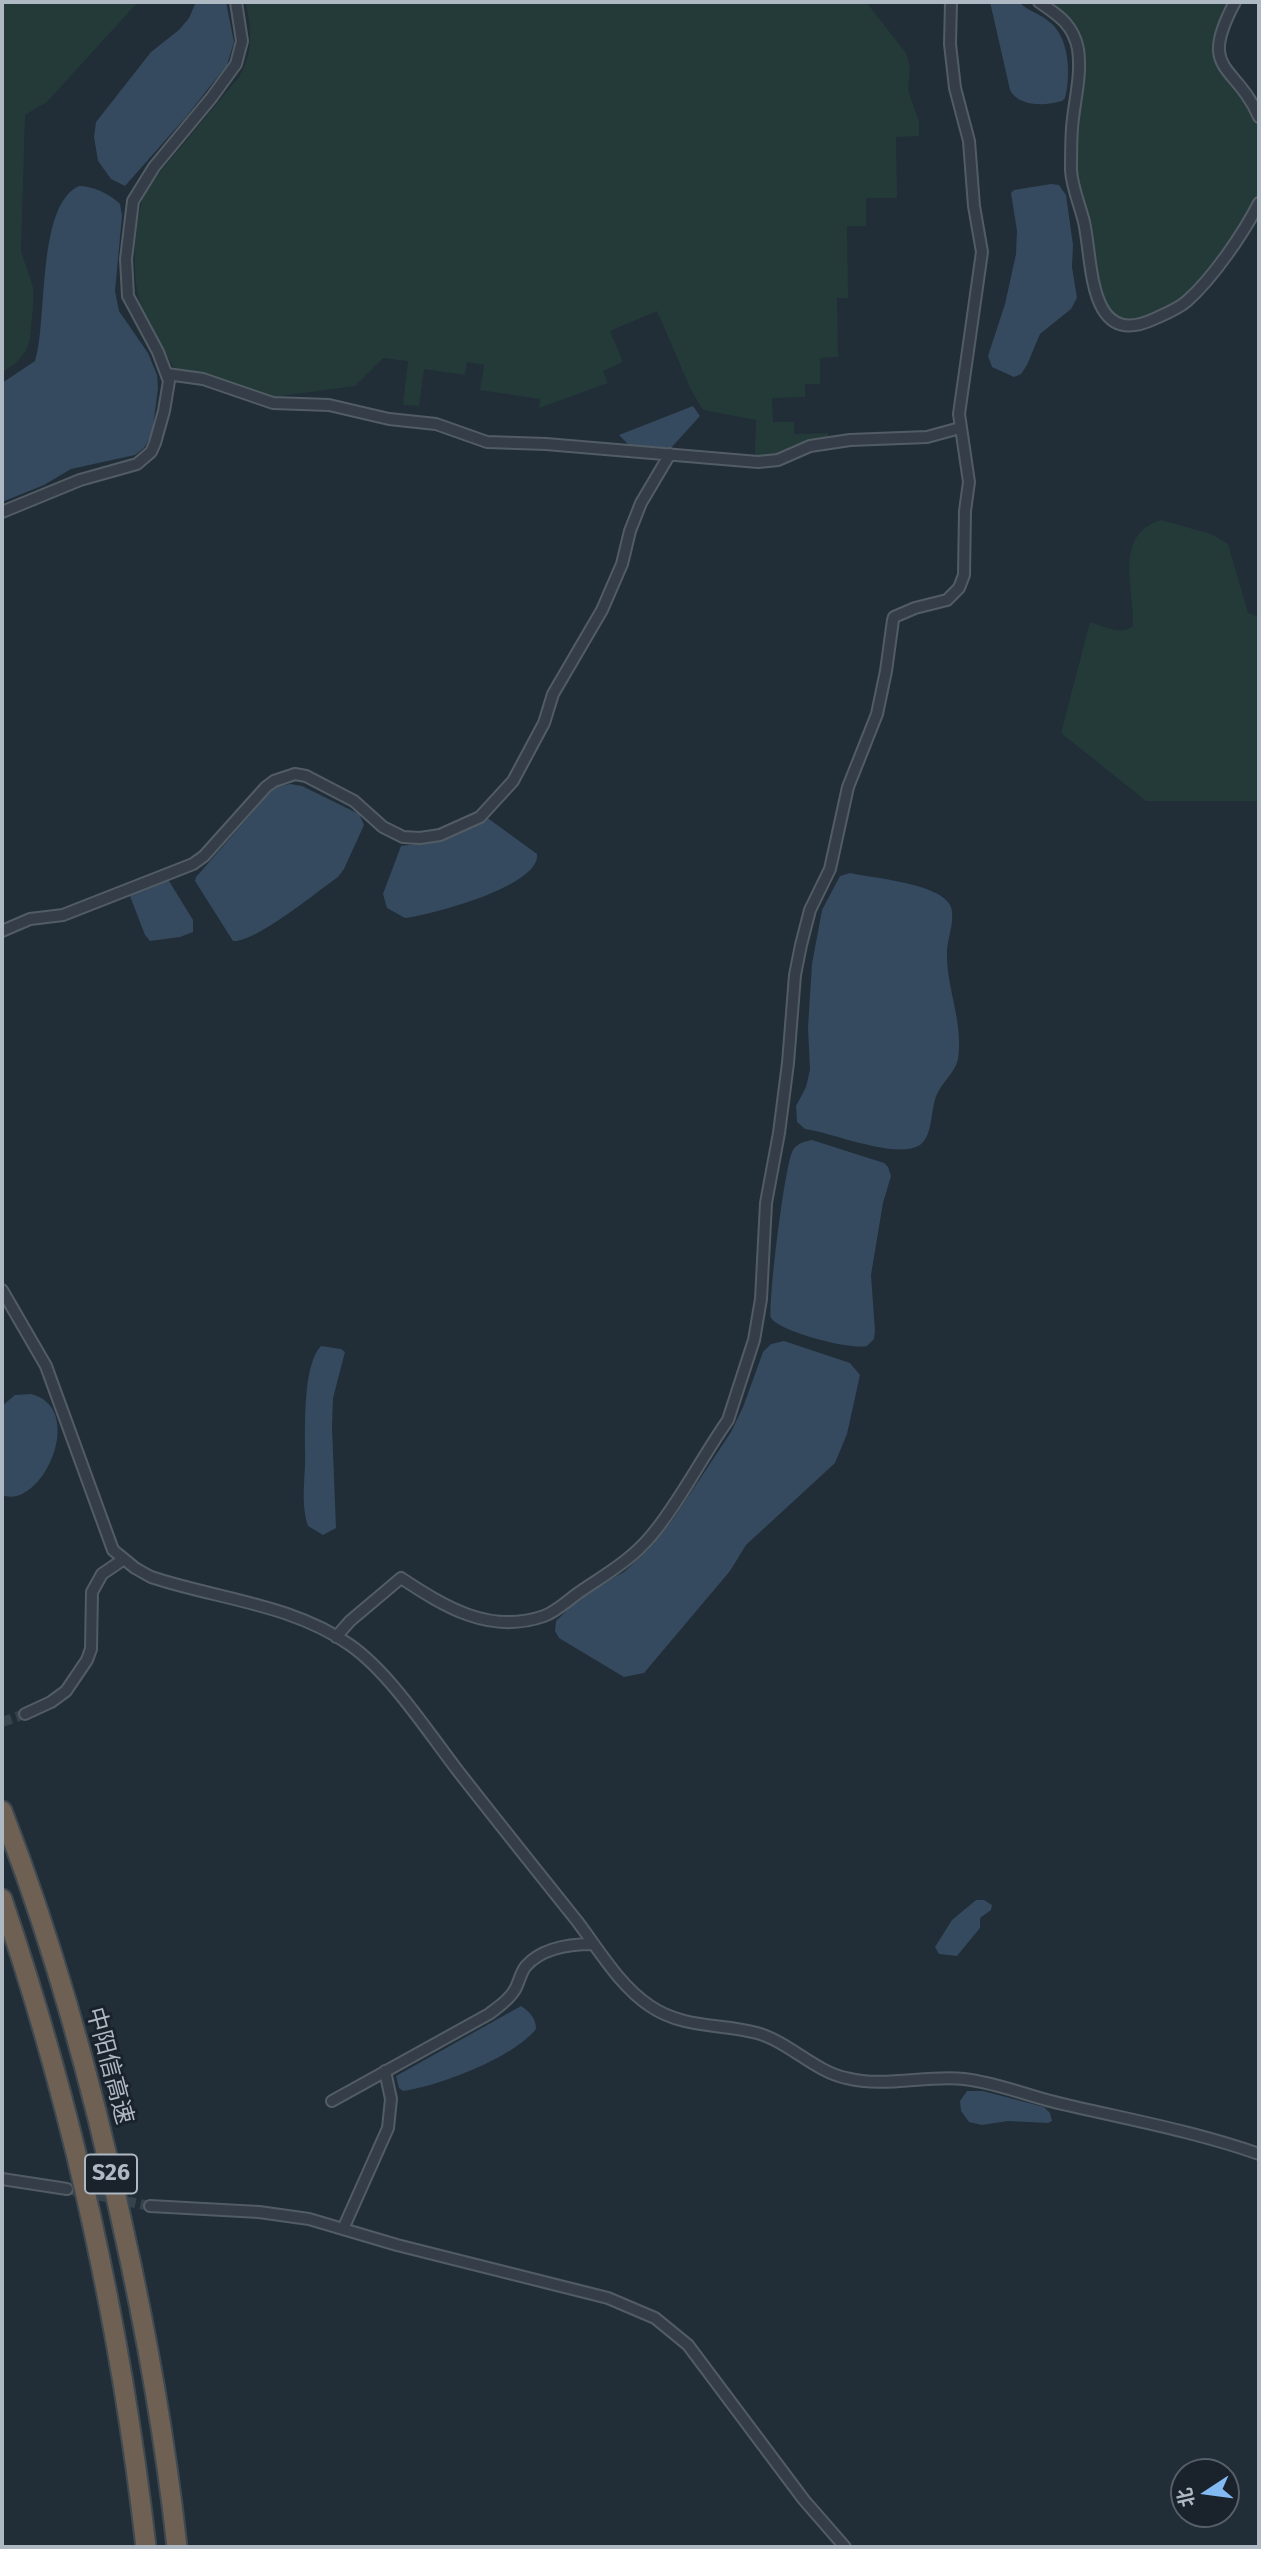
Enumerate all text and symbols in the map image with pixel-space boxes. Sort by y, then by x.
street label: 中阳信高速 [80,2004,138,2128]
road number: S26 [85,2154,137,2194]
north arrow [1170,2458,1240,2528]
text: 北 [1173,2486,1199,2509]

